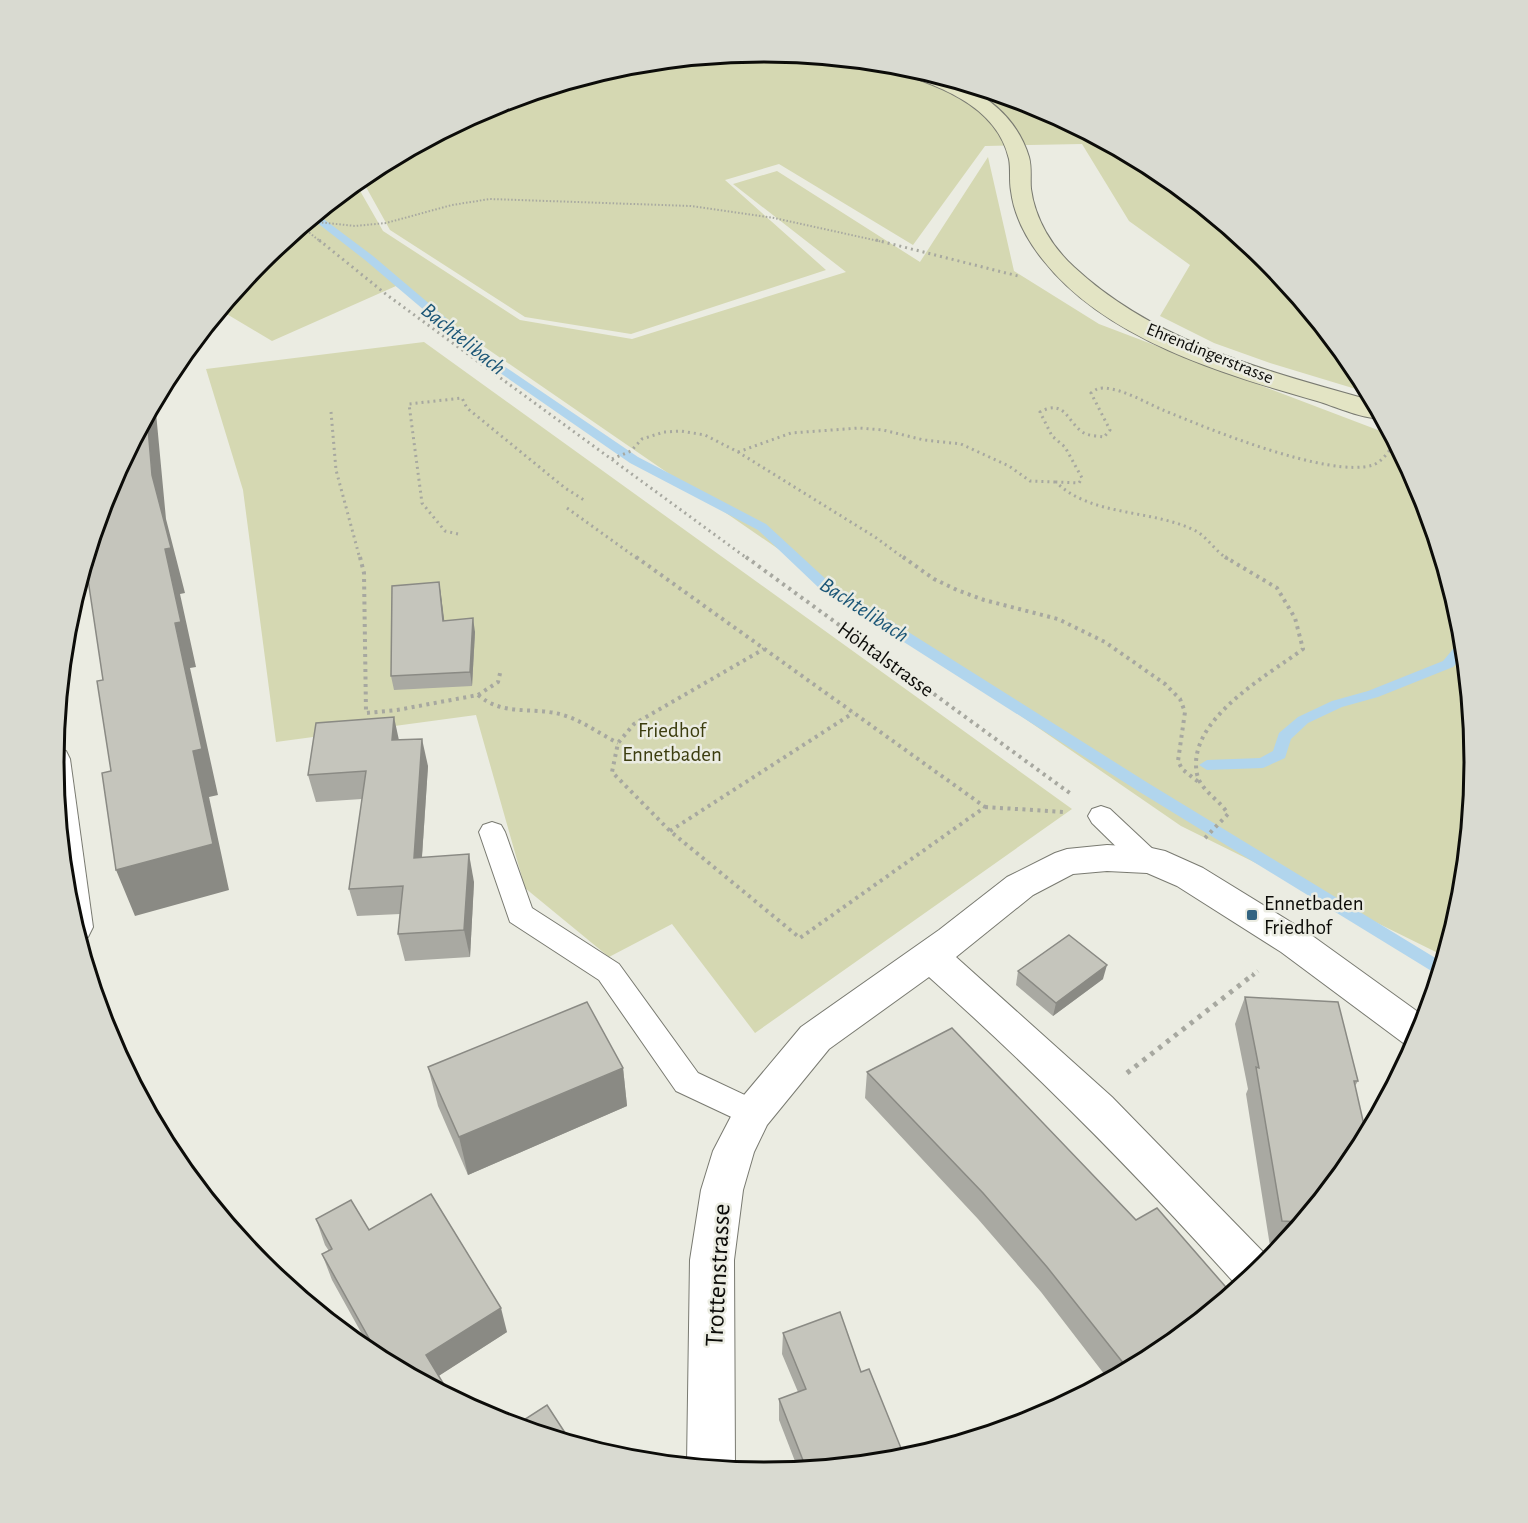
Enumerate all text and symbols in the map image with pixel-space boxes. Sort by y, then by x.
water label: Bachtelibach [417,298,510,379]
street label: Ehrendingerstrasse [1144,320,1276,388]
water label: Bachtelibach [816,573,913,647]
street label: Höhtalstrasse [834,618,937,701]
park label: Friedhof Ennetbaden [622,720,722,765]
place label: Ennetbaden Friedhof [1264,893,1364,938]
marker: Ennetbaden Friedhof [1245,908,1259,922]
street label: Trottenstrasse [701,1203,735,1347]

